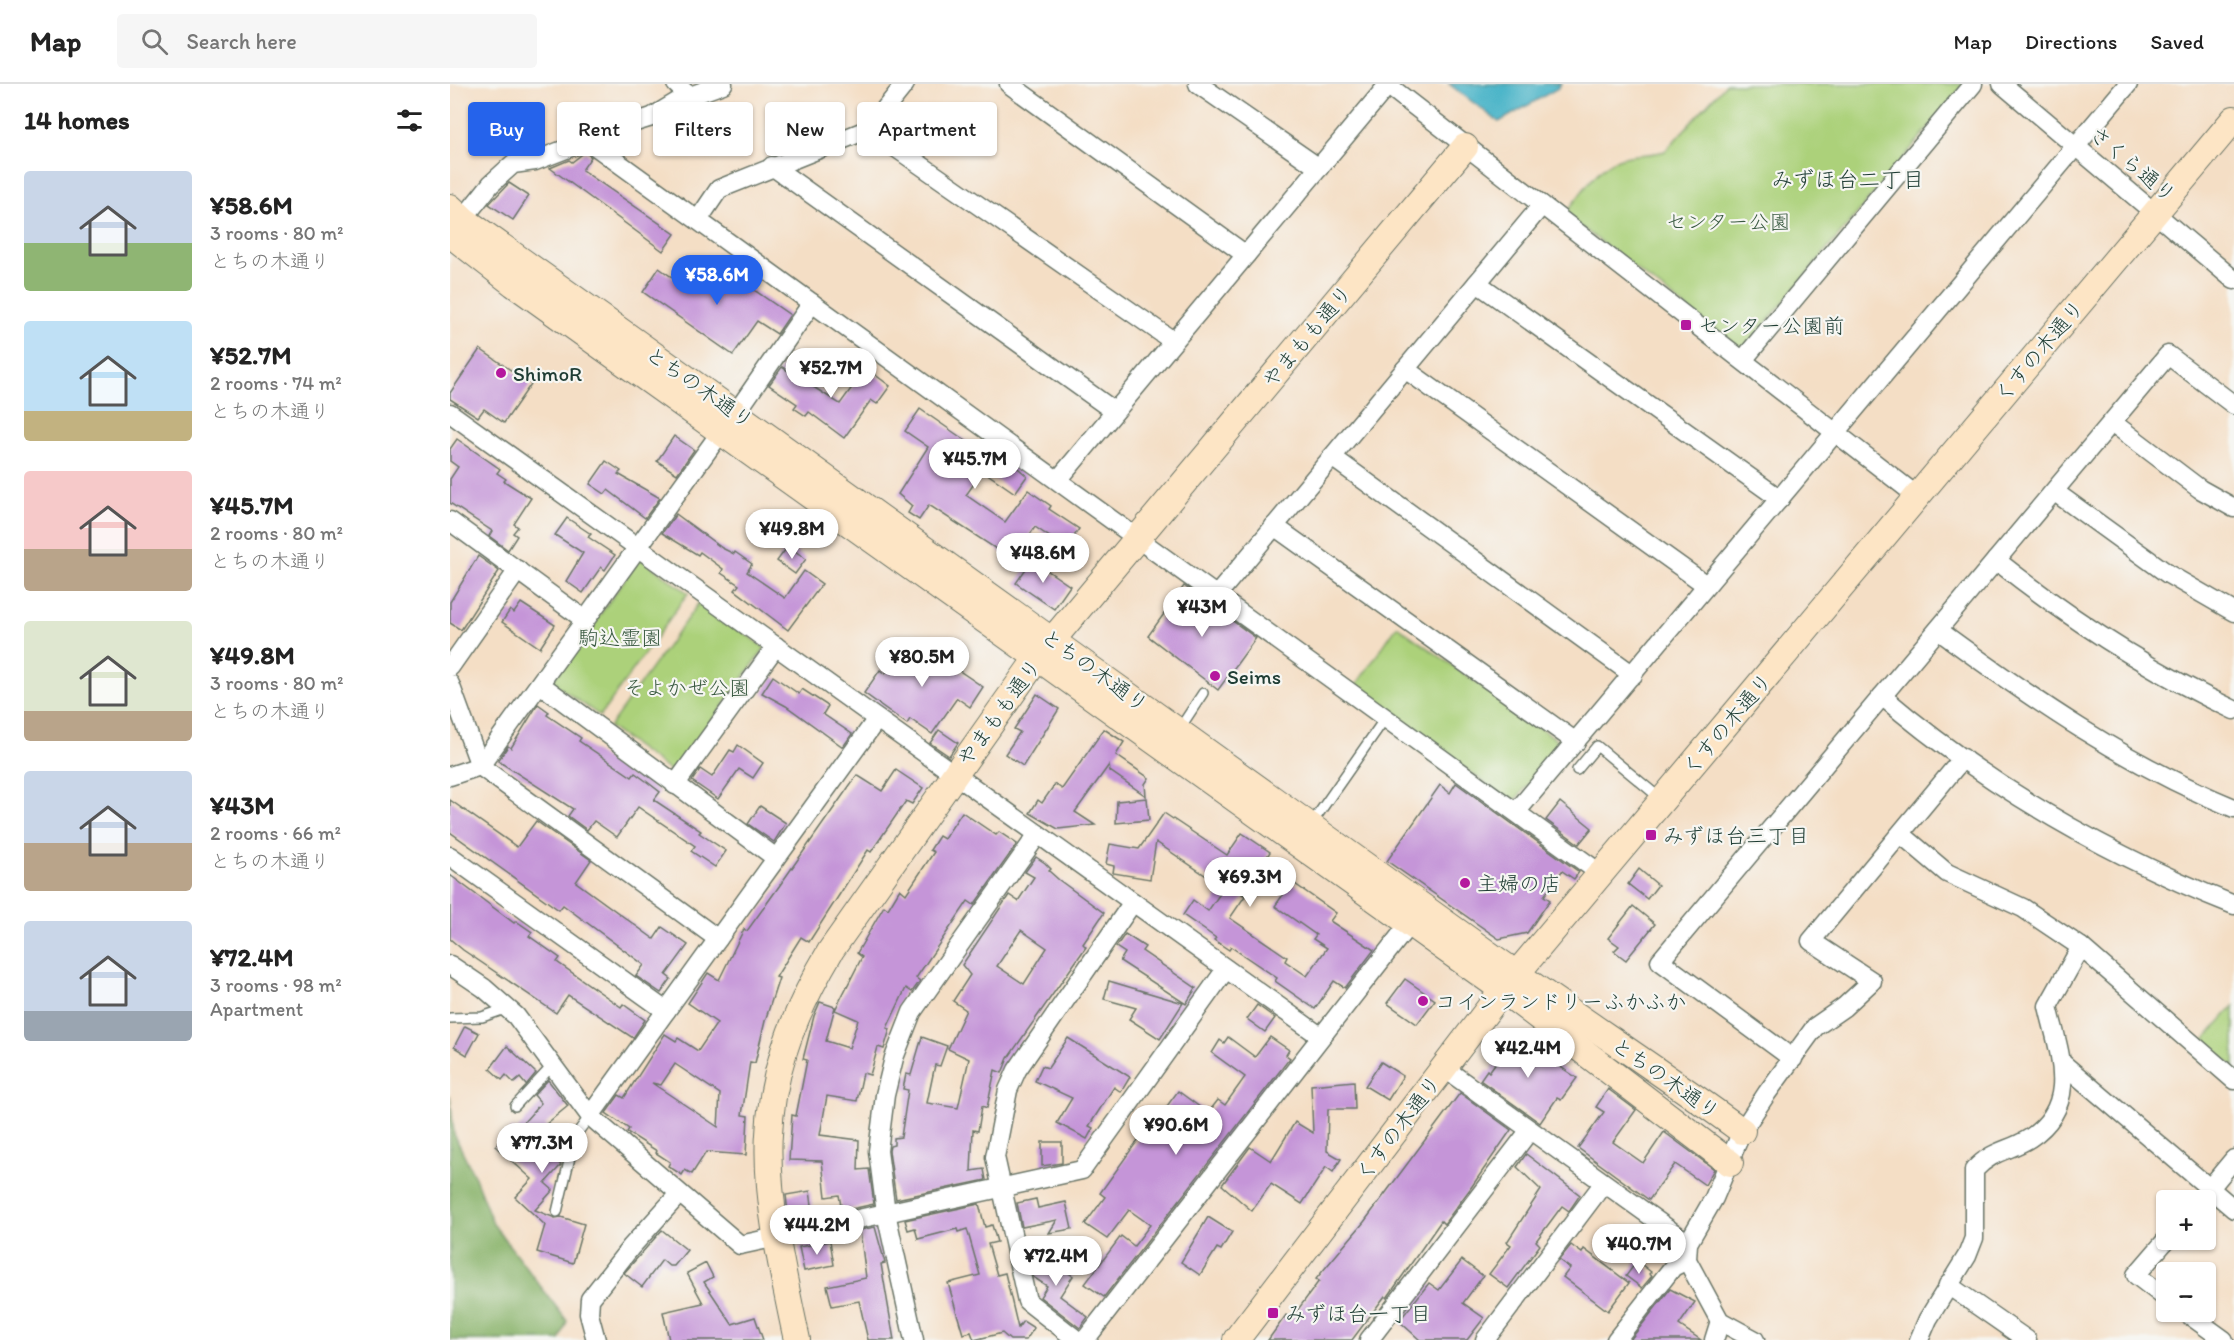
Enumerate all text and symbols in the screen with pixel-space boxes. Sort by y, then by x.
search box [117,14,537,68]
text: Map [30,24,81,58]
icon: search [138,25,171,58]
text: Search here [186,28,297,55]
text: Map [1954,29,1992,54]
text: Directions [2025,29,2117,54]
text: Saved [2150,29,2204,54]
chip: Buy [468,102,545,156]
chip: Rent [557,102,641,156]
chip: Filters [653,102,753,156]
chip: New [765,102,845,156]
chip: Apartment [857,102,997,156]
text: 14 homes [24,104,130,136]
icon: filters [393,104,426,137]
street label: さくら通り [2085,121,2181,207]
district label: みずほ台二丁目 [1771,166,1925,193]
text: ¥58.6M [210,189,293,221]
icon: home [72,195,144,267]
park label: センター公園 [1665,209,1791,234]
text: 3 rooms · 80 m² [210,221,343,245]
text: とちの木通り [210,249,330,273]
pin: ¥58.6M [668,255,766,306]
text: ¥58.6M [685,262,749,286]
street label: やまもも通り [1257,280,1357,392]
street label: くすの木通り [1989,295,2089,407]
place label: センター公園前 [1698,313,1844,338]
marker: センター公園前 [1679,318,1693,332]
text: ¥52.7M [210,339,292,371]
street label: とちの木通り [641,341,759,433]
icon: home [72,345,144,417]
pin: ¥52.7M [782,348,880,399]
text: ¥52.7M [800,355,862,379]
place label: ShimoR [513,361,582,386]
marker: ShimoR [494,366,508,380]
text: 2 rooms · 74 m² [210,371,342,395]
text: とちの木通り [210,399,330,423]
pin: ¥45.7M [926,439,1024,490]
text: ¥45.7M [943,446,1007,470]
text: ¥45.7M [210,489,294,521]
icon: home [72,495,144,567]
pin: ¥49.8M [743,509,841,560]
text: ¥49.8M [759,516,825,540]
text: 2 rooms · 80 m² [210,521,343,545]
pin: ¥48.6M [994,533,1092,584]
text: ¥48.6M [1010,540,1076,564]
text: とちの木通り [210,549,330,573]
pin: ¥43M [1166,587,1238,638]
text: ¥43M [1177,594,1227,618]
street label: とちの木通り [1037,623,1153,717]
park label: 駒込霊園 [578,625,662,650]
pin: ¥80.5M [873,637,971,688]
text: ¥49.8M [210,639,295,671]
text: ¥80.5M [889,644,955,668]
icon: home [72,645,144,717]
street label: やまもも通り [952,654,1046,770]
place label: Seims [1227,664,1281,689]
street label: くすの木通り [1677,668,1777,780]
marker: Seims [1208,669,1222,683]
text: 3 rooms · 80 m² [210,671,343,695]
park label: そよかぜ公園 [624,675,750,700]
text: とちの木通り [210,699,330,723]
text: ¥43M [210,789,275,821]
icon: home [72,795,144,867]
text: 2 rooms · 66 m² [210,821,341,845]
place label: みずほ台三丁目 [1663,823,1809,848]
marker: みずほ台三丁目 [1644,828,1658,842]
text: とちの木通り [210,849,330,873]
pin: ¥69.3M [1201,857,1299,908]
text: ¥69.3M [1218,864,1282,888]
place label: 主婦の店 [1477,871,1561,896]
marker: 主婦の店 [1458,876,1472,890]
text: ¥72.4M [210,941,294,973]
icon: home [72,945,144,1017]
text: 3 rooms · 98 m² [210,973,342,997]
place label: コインランドリーふかふか [1435,989,1687,1014]
marker: コインランドリーふかふか [1416,994,1430,1008]
text: Apartment [210,997,303,1021]
pin: ¥42.4M [1479,1028,1577,1079]
street label: とちの木通り [1607,1032,1725,1124]
text: ¥42.4M [1495,1035,1561,1059]
street label: くすの木通り [1350,1070,1446,1186]
pin: ¥90.6M [1127,1105,1225,1156]
text: ¥90.6M [1143,1112,1209,1136]
pin: ¥77.3M [493,1123,591,1174]
text: ¥77.3M [511,1130,573,1154]
map controls [2156,1190,2216,1322]
button: + [2156,1190,2216,1250]
pin: ¥44.2M [768,1205,866,1256]
text: ¥44.2M [784,1212,850,1236]
pin: ¥40.7M [1590,1224,1688,1275]
text: ¥40.7M [1606,1231,1672,1255]
pin: ¥72.4M [1007,1236,1105,1287]
text: ¥72.4M [1024,1243,1088,1267]
button: − [2156,1262,2216,1322]
place label: みずほ台一丁目 [1285,1301,1431,1326]
marker: みずほ台一丁目 [1266,1306,1280,1320]

